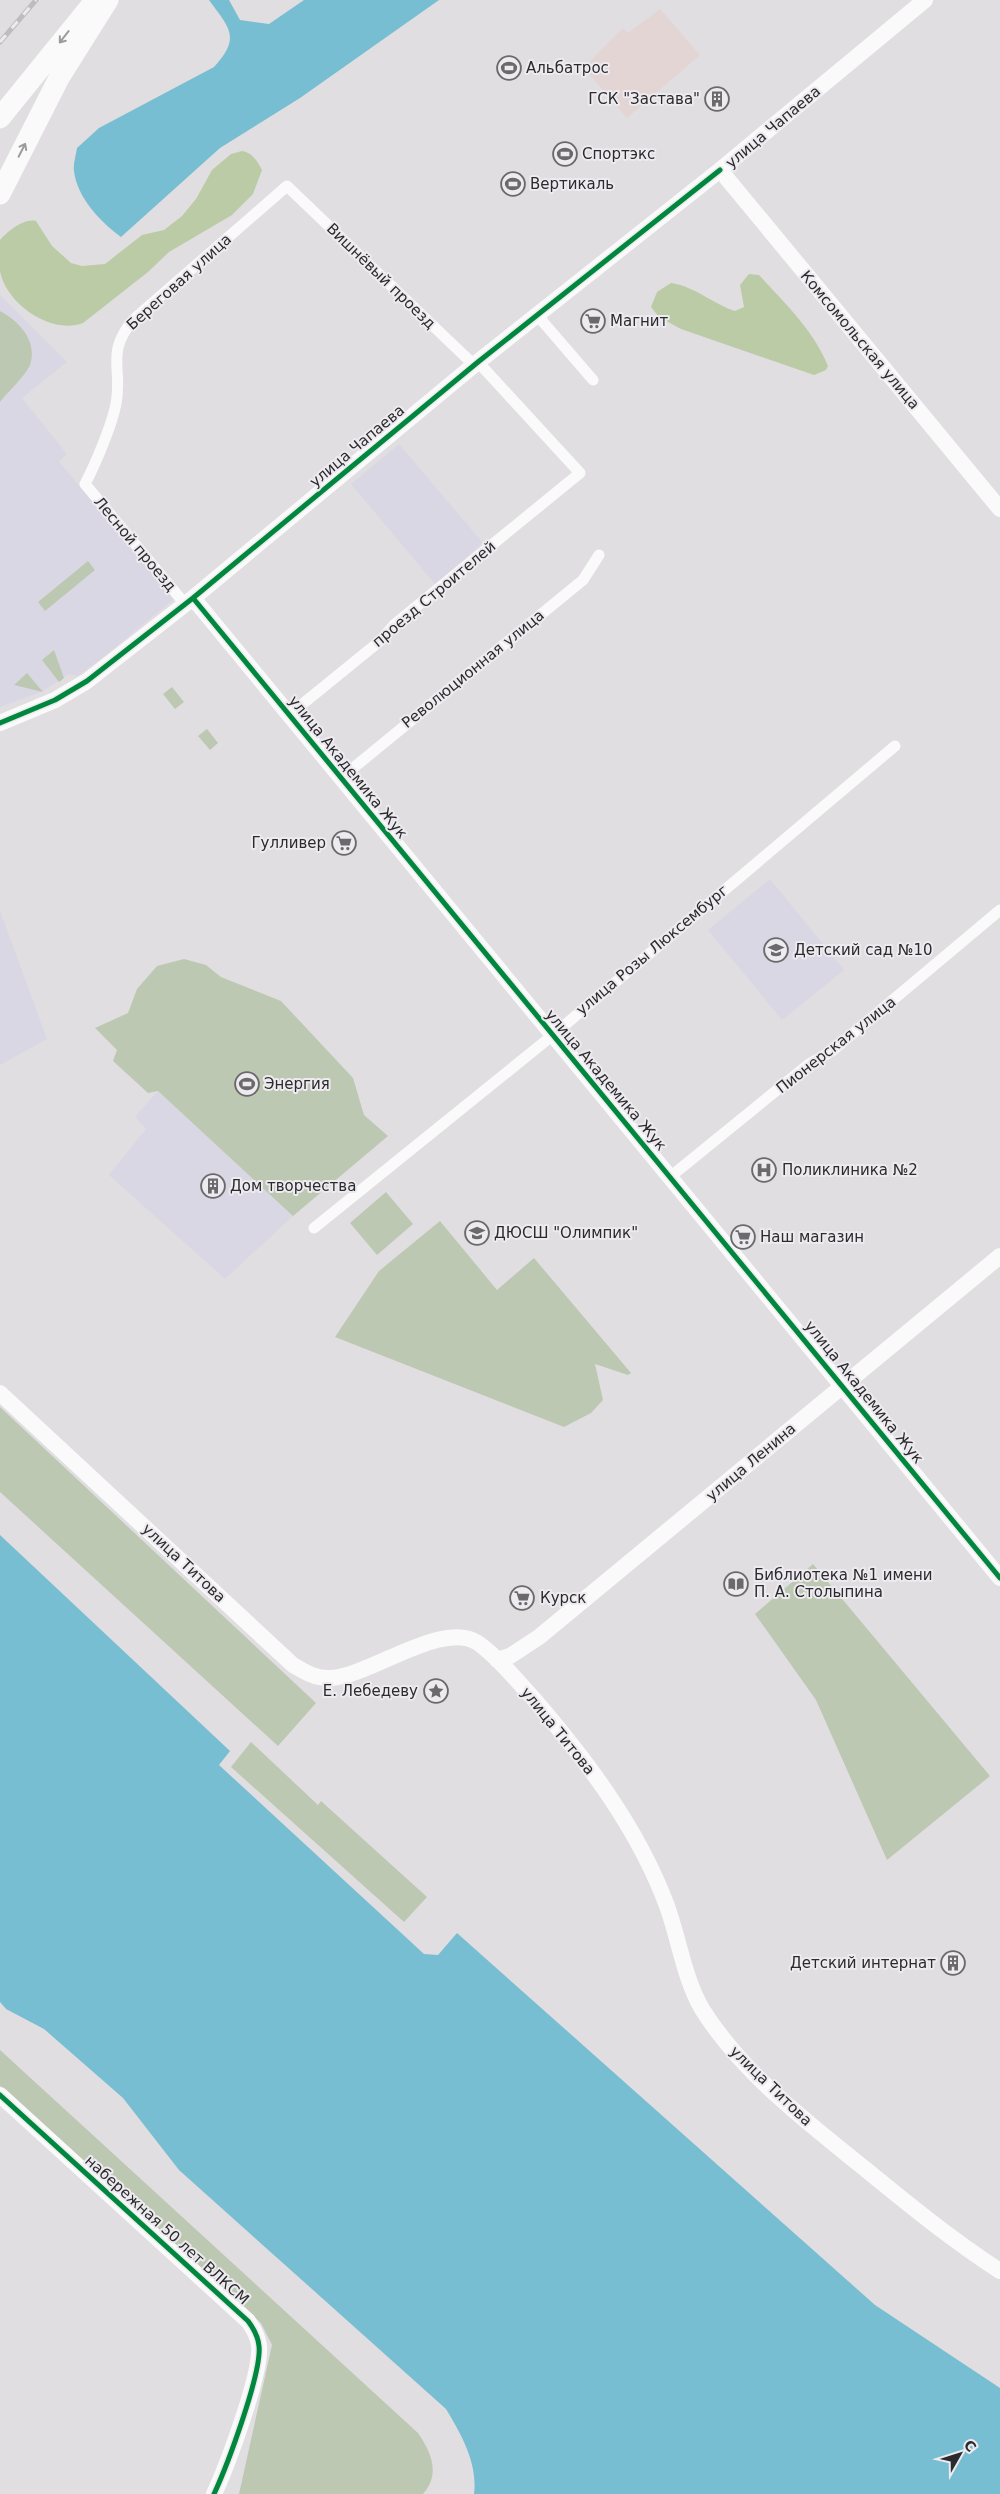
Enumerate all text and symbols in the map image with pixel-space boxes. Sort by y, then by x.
one-way arrow [59,30,70,43]
sports icon: Альбатрос [496,55,522,81]
place label: Альбатрос [526,59,609,77]
street label: улица Чапаева [722,82,824,172]
building icon: ГСК "Застава" [704,86,730,112]
place label: ГСК "Застава" [588,90,700,108]
sports icon: Спортэкс [552,141,578,167]
one-way arrow [18,143,27,158]
place label: Спортэкс [582,145,655,163]
sports icon: Вертикаль [500,171,526,197]
place label: Вертикаль [530,175,614,193]
street label: Вишнёвый проезд [323,219,439,333]
street label: Береговая улица [123,230,235,334]
street label: Комсомольская улица [797,267,923,413]
supermarket icon: Магнит [580,308,606,334]
place label: Магнит [610,312,669,330]
street label: улица Чапаева [306,401,408,491]
street label: Лесной проезд [90,493,180,595]
street label: проезд Строителей [369,537,499,651]
street label: Революционная улица [398,606,548,732]
street label: улица Академика Жук [285,692,411,842]
supermarket icon: Гулливер [331,830,357,856]
place label: Гулливер [251,834,326,852]
street label: улица Розы Люксембург [572,881,732,1019]
school or university icon: Детский сад №10 [763,937,789,963]
place label: Детский сад №10 [794,941,933,959]
street label: Пионерская улица [773,993,899,1097]
street label: улица Академика Жук [542,1006,670,1154]
sports icon: Энергия [234,1071,260,1097]
place label: Энергия [264,1075,330,1093]
hospital icon: Поликлиника №2 [751,1157,777,1183]
place label: Поликлиника №2 [782,1161,918,1179]
building icon: Дом творчества [200,1173,226,1199]
place label: Дом творчества [230,1177,356,1195]
school or university icon: ДЮСШ "Олимпик" [464,1220,490,1246]
place label: ДЮСШ "Олимпик" [494,1224,638,1242]
supermarket icon: Наш магазин [730,1224,756,1250]
place label: Наш магазин [760,1228,864,1246]
street label: улица Академика Жук [801,1317,927,1467]
street label: улица Ленина [703,1419,799,1505]
street label: улица Титова [139,1520,229,1606]
place label: Библиотека №1 имени П. А. Столыпина [754,1566,933,1601]
library icon: Библиотека №1 имени П. А. Столыпина [723,1571,749,1597]
supermarket icon: Курск [509,1585,535,1611]
place label: Курск [540,1589,586,1607]
place icon: Е. Лебедеву [423,1678,449,1704]
place label: Е. Лебедеву [323,1682,418,1700]
street label: улица Титова [517,1684,599,1778]
building icon: Детский интернат [940,1950,966,1976]
place label: Детский интернат [790,1954,936,1972]
street label: улица Титова [726,2042,816,2130]
street label: набережная 50 лет ВЛКСМ [81,2152,253,2308]
north arrow [935,2429,985,2479]
text: С [961,2437,980,2455]

